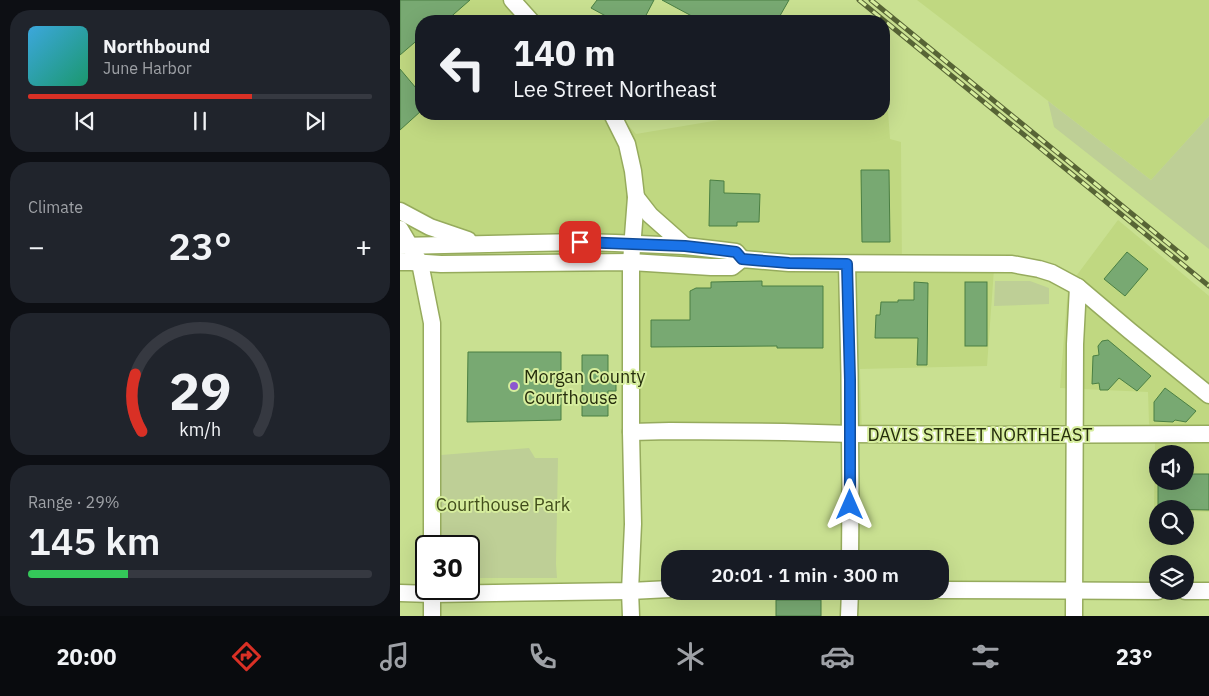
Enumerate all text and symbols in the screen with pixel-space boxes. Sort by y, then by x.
text: 140 m [513,30,616,76]
text: Northbound [103,34,210,58]
icon: left [430,35,495,100]
text: June Harbor [103,58,192,78]
text: Lee Street Northeast [513,74,717,103]
icon: previous [71,107,99,135]
icon: pause [186,107,214,135]
icon: next [301,107,329,135]
text: Climate [28,197,83,217]
text: 23° [168,221,232,270]
pin [559,221,601,263]
text: − [28,228,45,265]
text: + [355,228,372,265]
icon: arrive [566,228,594,256]
text: 29 [169,357,231,424]
place label: Morgan County Courthouse [524,365,645,409]
marker: Morgan County Courthouse [508,380,520,392]
text: km/h [179,418,221,441]
street label: DAVIS STREET NORTHEAST [867,423,1093,446]
map controls [1149,445,1194,600]
button: sound [1149,445,1194,490]
position arrow [823,478,875,530]
text: Range · 29% [28,492,120,512]
park label: Courthouse Park [436,493,571,516]
button: search [1149,500,1194,545]
text: 145 km [28,516,160,565]
speed limit sign: 30 [415,535,480,600]
button: layers [1149,555,1194,600]
text: 20:01 · 1 min · 300 m [711,563,899,587]
icon: directions [229,639,264,674]
icon: music [377,639,412,674]
icon: phone [525,639,560,674]
icon: climate [673,639,708,674]
icon: car [820,639,855,674]
icon: filters [968,639,1003,674]
text: 20:00 [56,642,116,671]
text: 23° [1116,642,1153,671]

